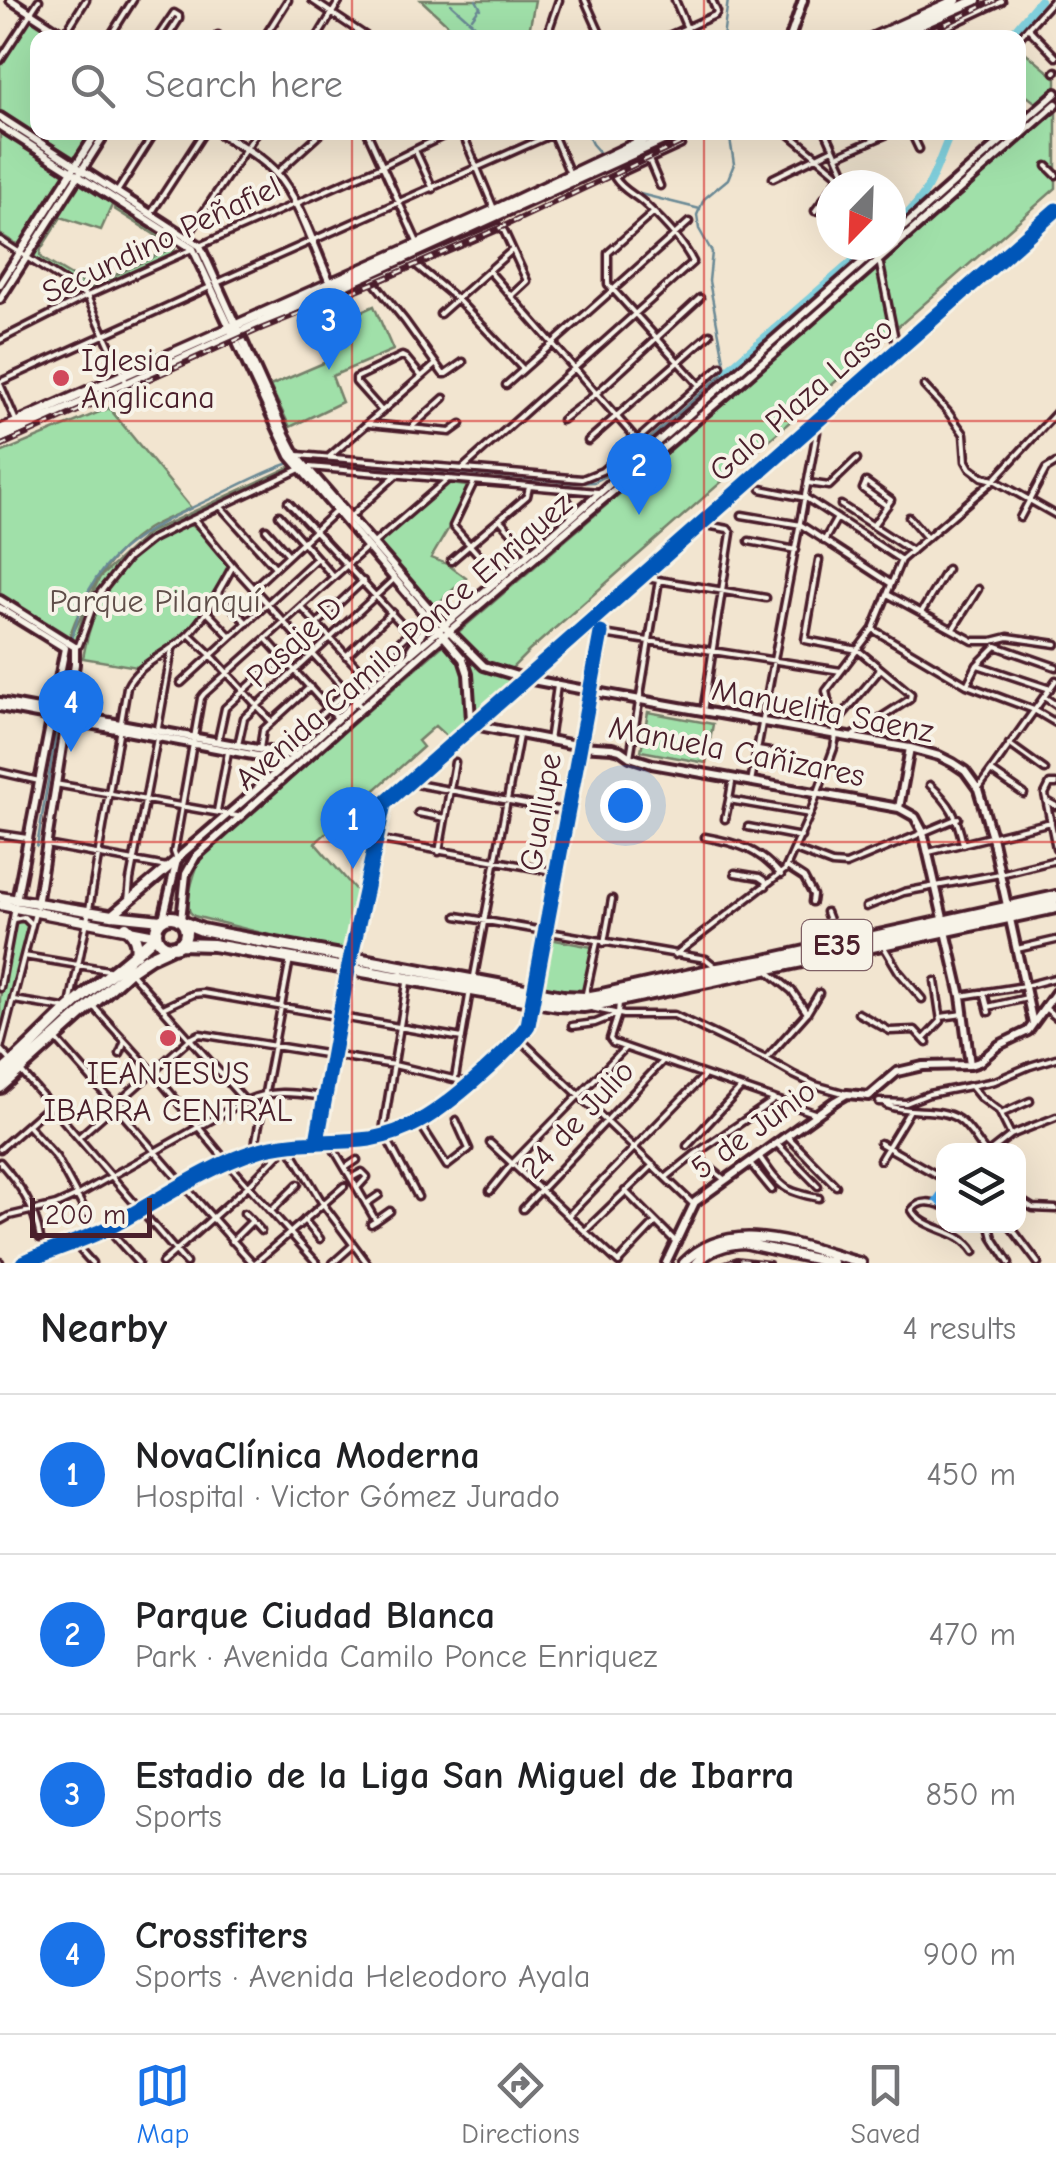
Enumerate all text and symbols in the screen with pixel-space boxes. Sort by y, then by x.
search box [30,30,1026,140]
icon: search [65,58,120,113]
text: Search here [145,63,343,107]
street label: Secundino Peñafiel [36,168,286,311]
north arrow [816,170,906,260]
pin: 3 [296,288,362,370]
street label: Galo Plaza Lasso [702,310,901,489]
place label: Iglesia Anglicana [81,342,215,416]
marker: Iglesia Anglicana [50,367,72,389]
pin: 2 [606,432,672,515]
street label: Avenida Camilo Ponce Enriquez [227,485,579,798]
park label: Parque Pilanquí [49,583,261,620]
street label: Pasaje D [239,588,350,695]
pin: 4 [38,670,104,752]
street label: Manuelita Saenz [709,671,937,750]
street label: Manuela Cañizares [606,709,868,794]
street label: Guallupe [512,750,569,874]
your location [600,780,651,831]
pin: 1 [320,786,386,869]
road number: E35 [802,920,872,970]
marker: IEANJESUS IBARRA CENTRAL [157,1027,179,1049]
street label: 24 de Julio [513,1052,642,1186]
place label: IEANJESUS IBARRA CENTRAL [44,1055,292,1129]
street label: 5 de Junio [684,1072,823,1187]
map controls [936,1143,1026,1233]
button: layers [936,1143,1026,1233]
scale bar [30,1193,152,1238]
text: 200 m [45,1199,126,1231]
text: Nearby [40,1304,167,1353]
text: 4 results [903,1310,1016,1347]
text: NovaClínica Moderna [135,1434,480,1478]
text: 1 [66,1456,79,1493]
text: 450 m [927,1456,1016,1493]
text: Hospital · Victor Gómez Jurado [135,1478,560,1515]
text: Parque Ciudad Blanca [135,1594,495,1638]
text: 2 [65,1616,80,1653]
text: 470 m [929,1616,1016,1653]
text: Park · Avenida Camilo Ponce Enriquez [135,1638,657,1675]
text: Estadio de la Liga San Miguel de Ibarra [135,1754,794,1798]
text: 3 [65,1776,80,1813]
text: 850 m [926,1776,1016,1813]
text: Sports [135,1798,222,1835]
text: Crossfiters [135,1914,308,1958]
text: 4 [65,1936,80,1973]
text: 900 m [923,1936,1016,1973]
text: Sports · Avenida Heleodoro Ayala [135,1958,591,1995]
tab: Map [135,2058,190,2150]
tab: Directions [461,2058,580,2150]
tab: Saved [851,2058,921,2150]

